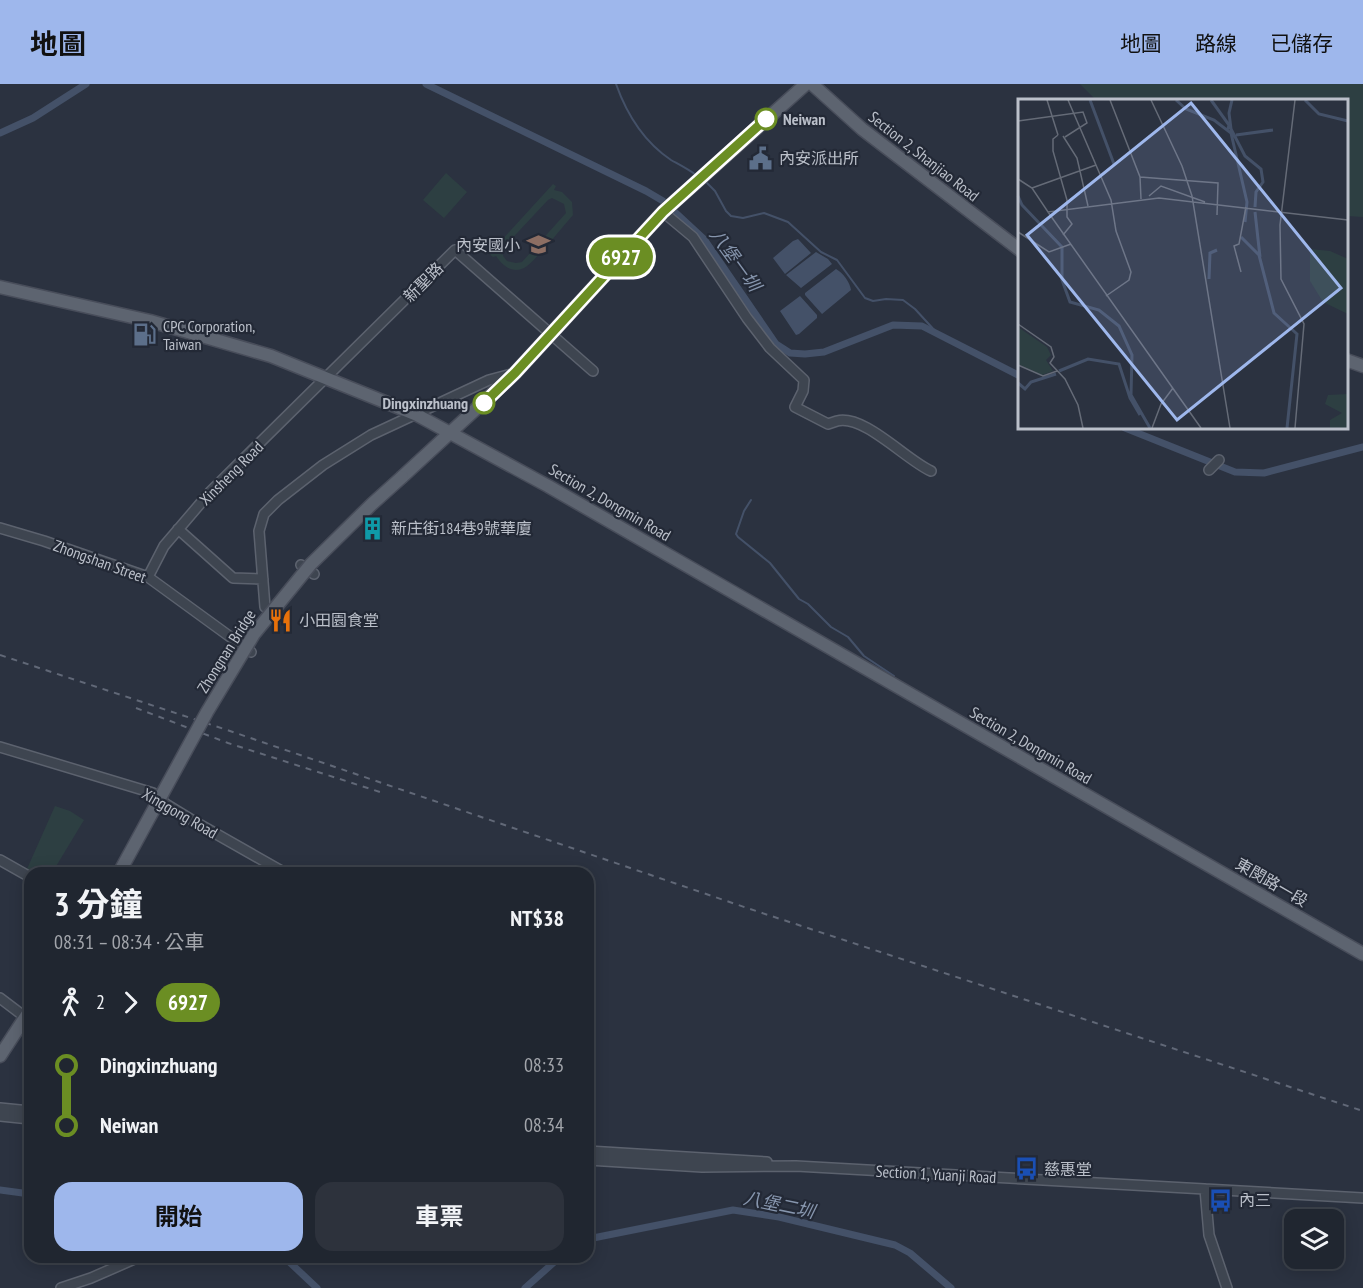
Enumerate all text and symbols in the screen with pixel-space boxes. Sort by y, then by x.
text: 地圖 [30,25,86,62]
text: 地圖 [1120,30,1162,57]
text: 路線 [1195,30,1237,57]
text: 已儲存 [1270,30,1333,57]
inset map [1018,99,1348,429]
street label: Section 2, Shanjiao Road [865,107,983,205]
marker: Neiwan [755,108,777,130]
place label: Neiwan [783,109,825,129]
public building icon: 內安派出所 [748,145,774,171]
place label: 內安派出所 [779,148,859,168]
water label: 八堡一圳 [705,224,768,298]
school or university icon: 內安國小 [525,232,551,258]
place label: 內安國小 [456,235,520,255]
line badge: 6927 [579,238,663,276]
text: 6927 [601,244,641,271]
street label: 新聖路 [399,258,447,306]
place label: CPC Corporation, Taiwan [163,316,255,354]
fuel station icon: CPC Corporation, Taiwan [132,322,158,348]
marker: Dingxinzhuang [473,392,495,414]
place label: Dingxinzhuang [382,393,468,413]
street label: Xinsheng Road [195,437,267,509]
street label: Section 2, Dongmin Road [545,459,675,545]
building icon: 新庄街184巷9號華廈 [360,515,386,541]
place label: 新庄街184巷9號華廈 [391,518,532,538]
street label: Zhongshan Street [51,535,150,587]
street label: Zhongnan Bridge [192,606,260,696]
restaurant icon: 小田園食堂 [268,607,294,633]
place label: 小田園食堂 [299,610,379,630]
street label: Section 2, Dongmin Road [966,702,1096,788]
street label: Xinggong Road [139,783,221,843]
street label: 東閔路一段 [1232,853,1312,911]
text: 3 分鐘 [54,882,143,925]
text: NT$38 [510,904,564,932]
text: 08:31 – 08:34 · 公車 [54,929,205,955]
icon: walk [54,986,87,1019]
icon: forward [114,986,147,1019]
text: 2 [96,989,105,1015]
text: 6927 [168,989,208,1016]
text: Dingxinzhuang [100,1051,218,1079]
text: 08:33 [524,1052,564,1078]
text: Neiwan [100,1111,158,1139]
text: 08:34 [524,1112,564,1138]
bus stop icon: 慈惠堂 [1013,1156,1039,1182]
place label: 慈惠堂 [1044,1159,1092,1179]
street label: Section 1, Yuanji Road [875,1161,997,1187]
button: 開始 [54,1182,303,1251]
button: 車票 [315,1182,564,1251]
water label: 八堡二圳 [741,1186,820,1224]
bus stop icon: 內三 [1208,1187,1234,1213]
place label: 內三 [1239,1190,1271,1210]
map controls [1284,1209,1344,1269]
button: layers [1284,1209,1344,1269]

